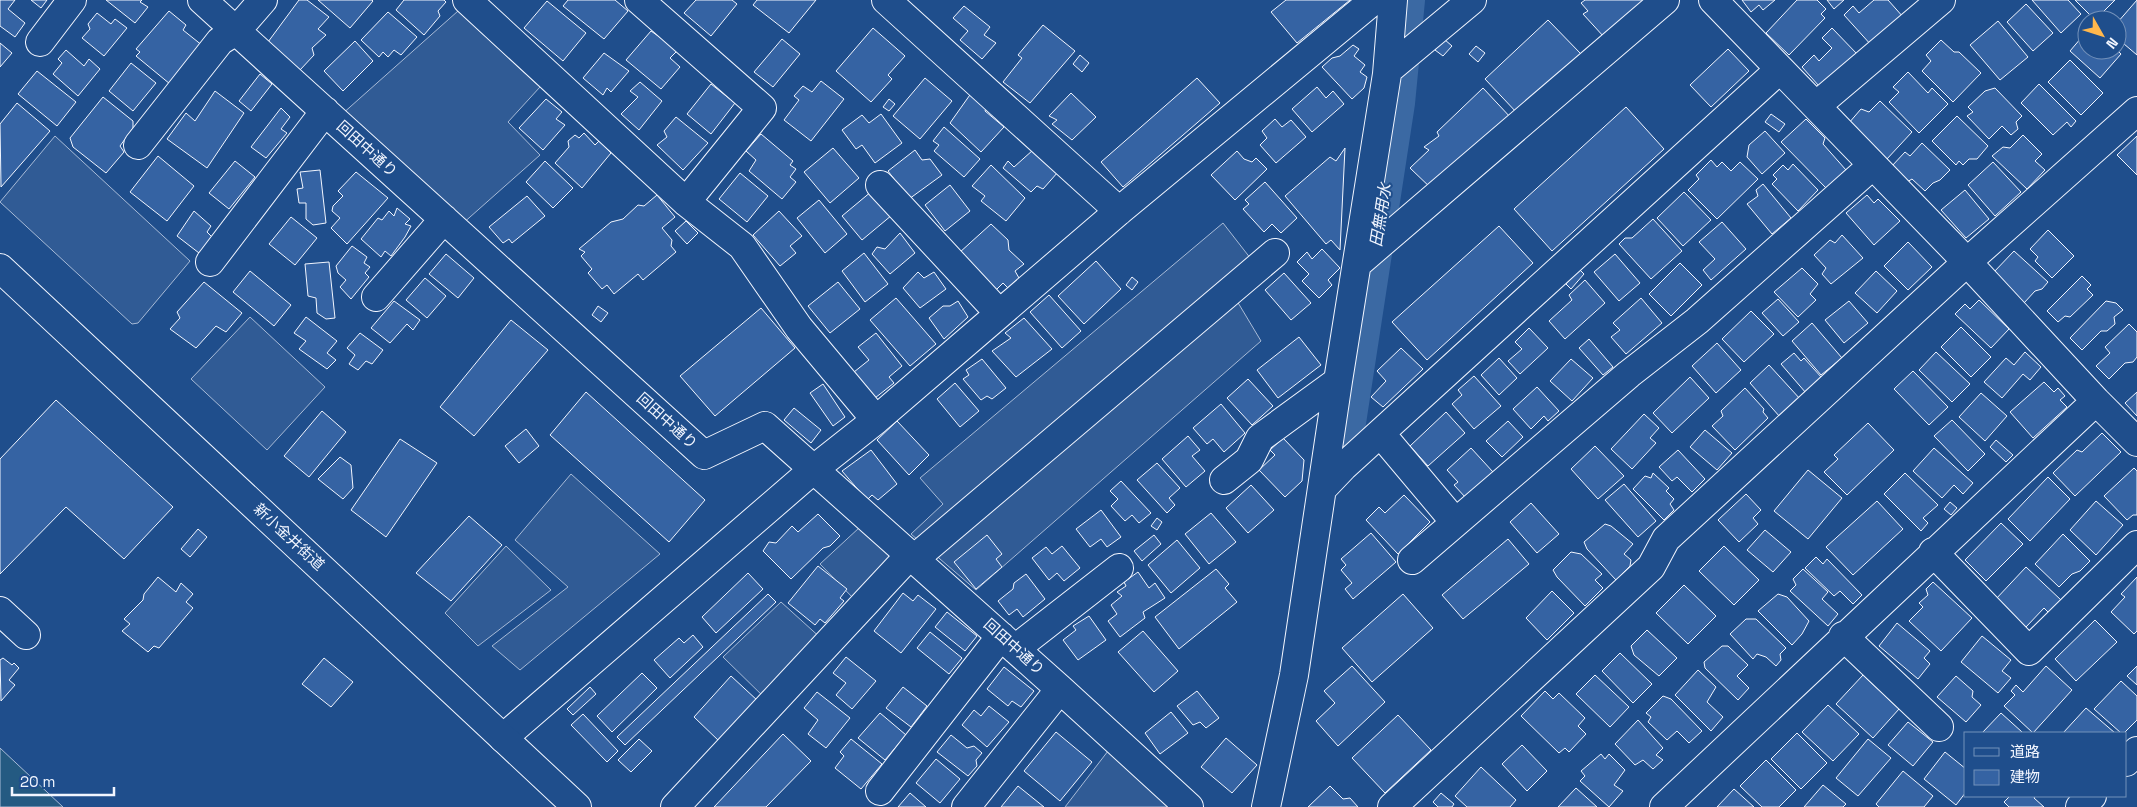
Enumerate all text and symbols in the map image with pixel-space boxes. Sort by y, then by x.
north arrow [2077,10,2127,60]
text: N [2102,34,2122,52]
street label: 回田中通り [333,116,402,181]
water label: 田無用水 [1365,180,1396,248]
street label: 回田中通り [633,388,702,453]
street label: 新小金井街道 [250,499,329,574]
street label: 回田中通り [980,614,1049,679]
legend [1964,732,2127,797]
text: 道路 [2010,742,2040,761]
scale bar [12,764,115,796]
text: 建物 [2010,767,2040,786]
text: 20 m [20,772,55,791]

